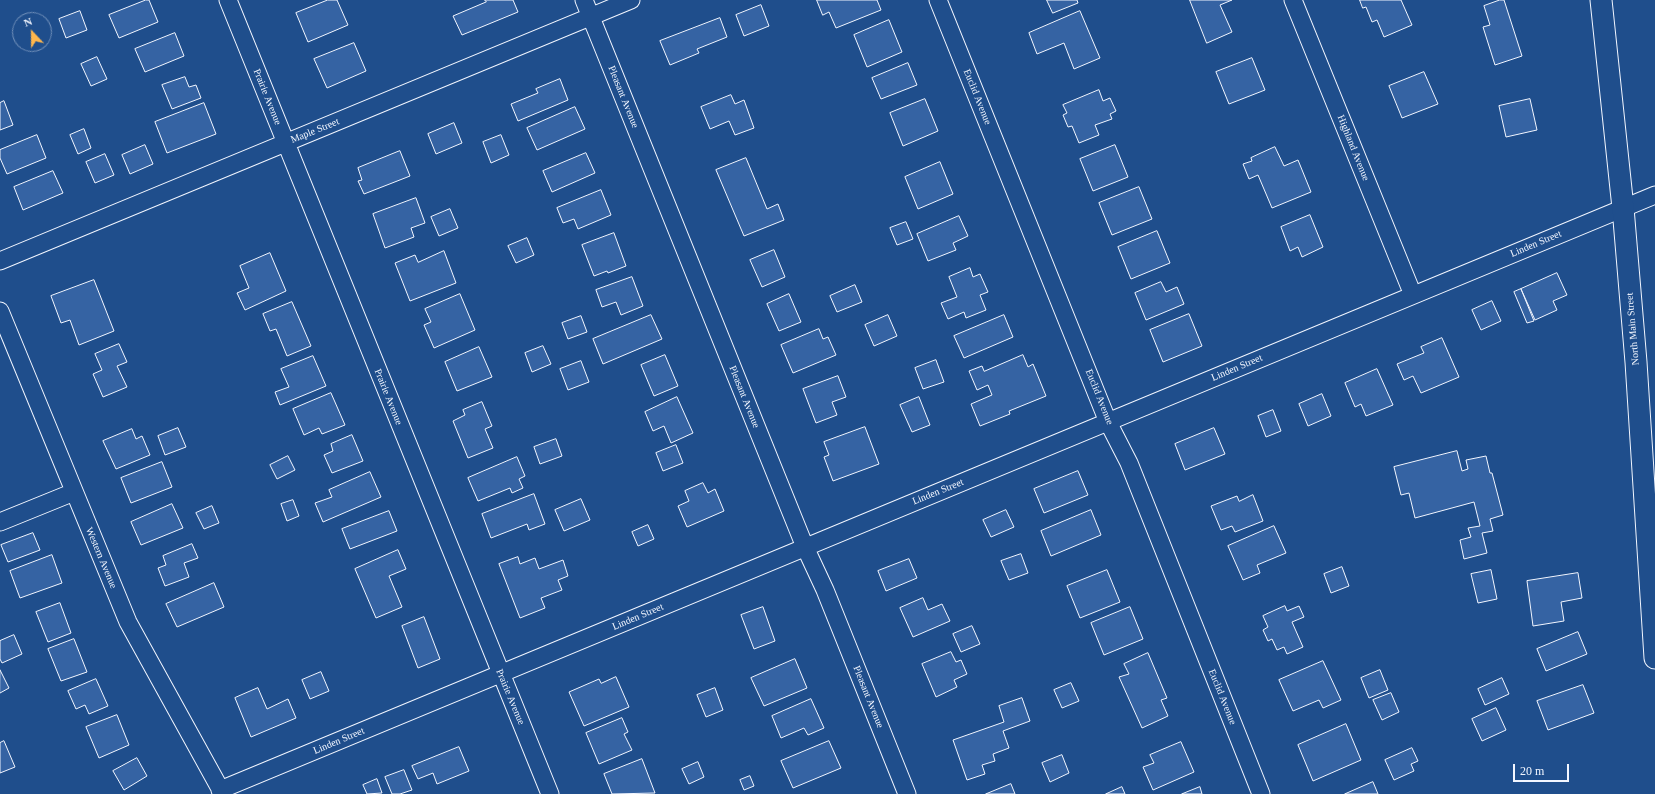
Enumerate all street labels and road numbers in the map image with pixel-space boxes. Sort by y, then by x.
street label: Pleasant Avenue [605,64,641,130]
street label: Prairie Avenue [250,67,284,127]
street label: Euclid Avenue [960,67,994,127]
street label: Highland Avenue [1334,113,1372,183]
street label: Maple Street [289,116,341,146]
street label: Linden Street [1509,228,1563,260]
street label: North Main Street [1624,292,1642,366]
street label: Linden Street [1210,352,1264,384]
street label: Pleasant Avenue [726,364,762,430]
street label: Prairie Avenue [371,367,405,427]
street label: Euclid Avenue [1082,367,1116,427]
street label: Linden Street [911,476,965,508]
street label: Western Avenue [83,526,119,590]
street label: Linden Street [611,601,665,633]
street label: Pleasant Avenue [850,664,886,730]
street label: Prairie Avenue [493,667,527,727]
street label: Euclid Avenue [1205,667,1239,727]
street label: Linden Street [312,725,366,757]

